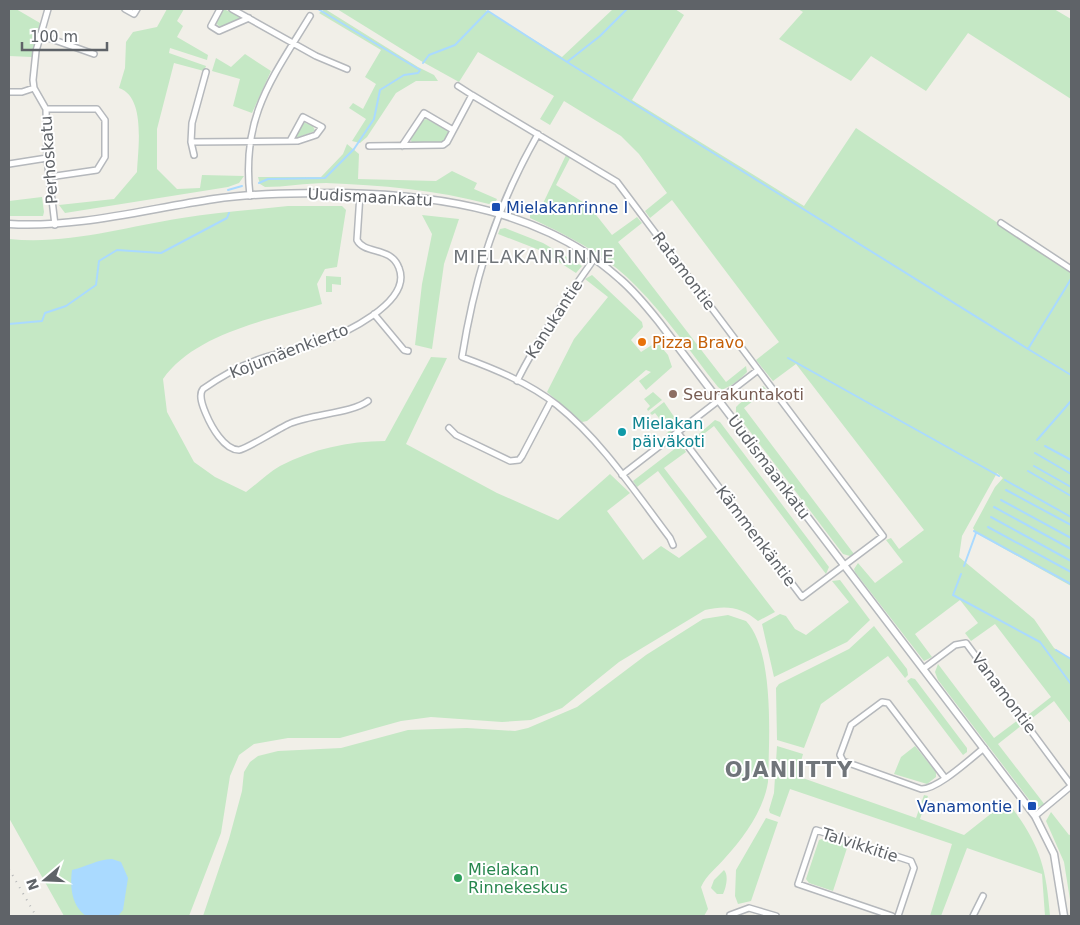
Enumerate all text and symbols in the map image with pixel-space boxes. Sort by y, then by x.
scale bar [22,20,108,52]
text: 100 m [30,28,78,46]
street label: Perhoskatu [36,115,62,205]
street label: Uudismaankatu [307,184,433,210]
place label: Mielakanrinne I [506,198,628,217]
marker: Mielakanrinne I [490,201,502,213]
street label: Ratamontie [649,228,719,314]
district label: MIELAKANRINNE [453,246,615,267]
street label: Kanukantie [522,276,586,362]
street label: Kojumäenkierto [227,320,351,382]
place label: Pizza Bravo [652,333,744,352]
marker: Pizza Bravo [636,336,648,348]
place label: Seurakuntakoti [683,385,804,404]
marker: Seurakuntakoti [667,388,679,400]
street label: Uudismaankatu [724,411,814,523]
place label: Mielakan päiväkoti [632,414,705,451]
marker: Mielakan päiväkoti [616,426,628,438]
street label: Kämmenkäntie [712,482,800,590]
street label: Vanamontie [968,649,1040,737]
district label: OJANIITTY [725,758,853,782]
place label: Vanamontie I [917,797,1022,816]
marker: Vanamontie I [1026,800,1038,812]
street label: Talvikkitie [819,823,900,866]
north arrow [20,855,70,905]
place label: Mielakan Rinnekeskus [468,860,568,897]
marker: Mielakan Rinnekeskus [452,872,464,884]
text: N [23,876,42,892]

